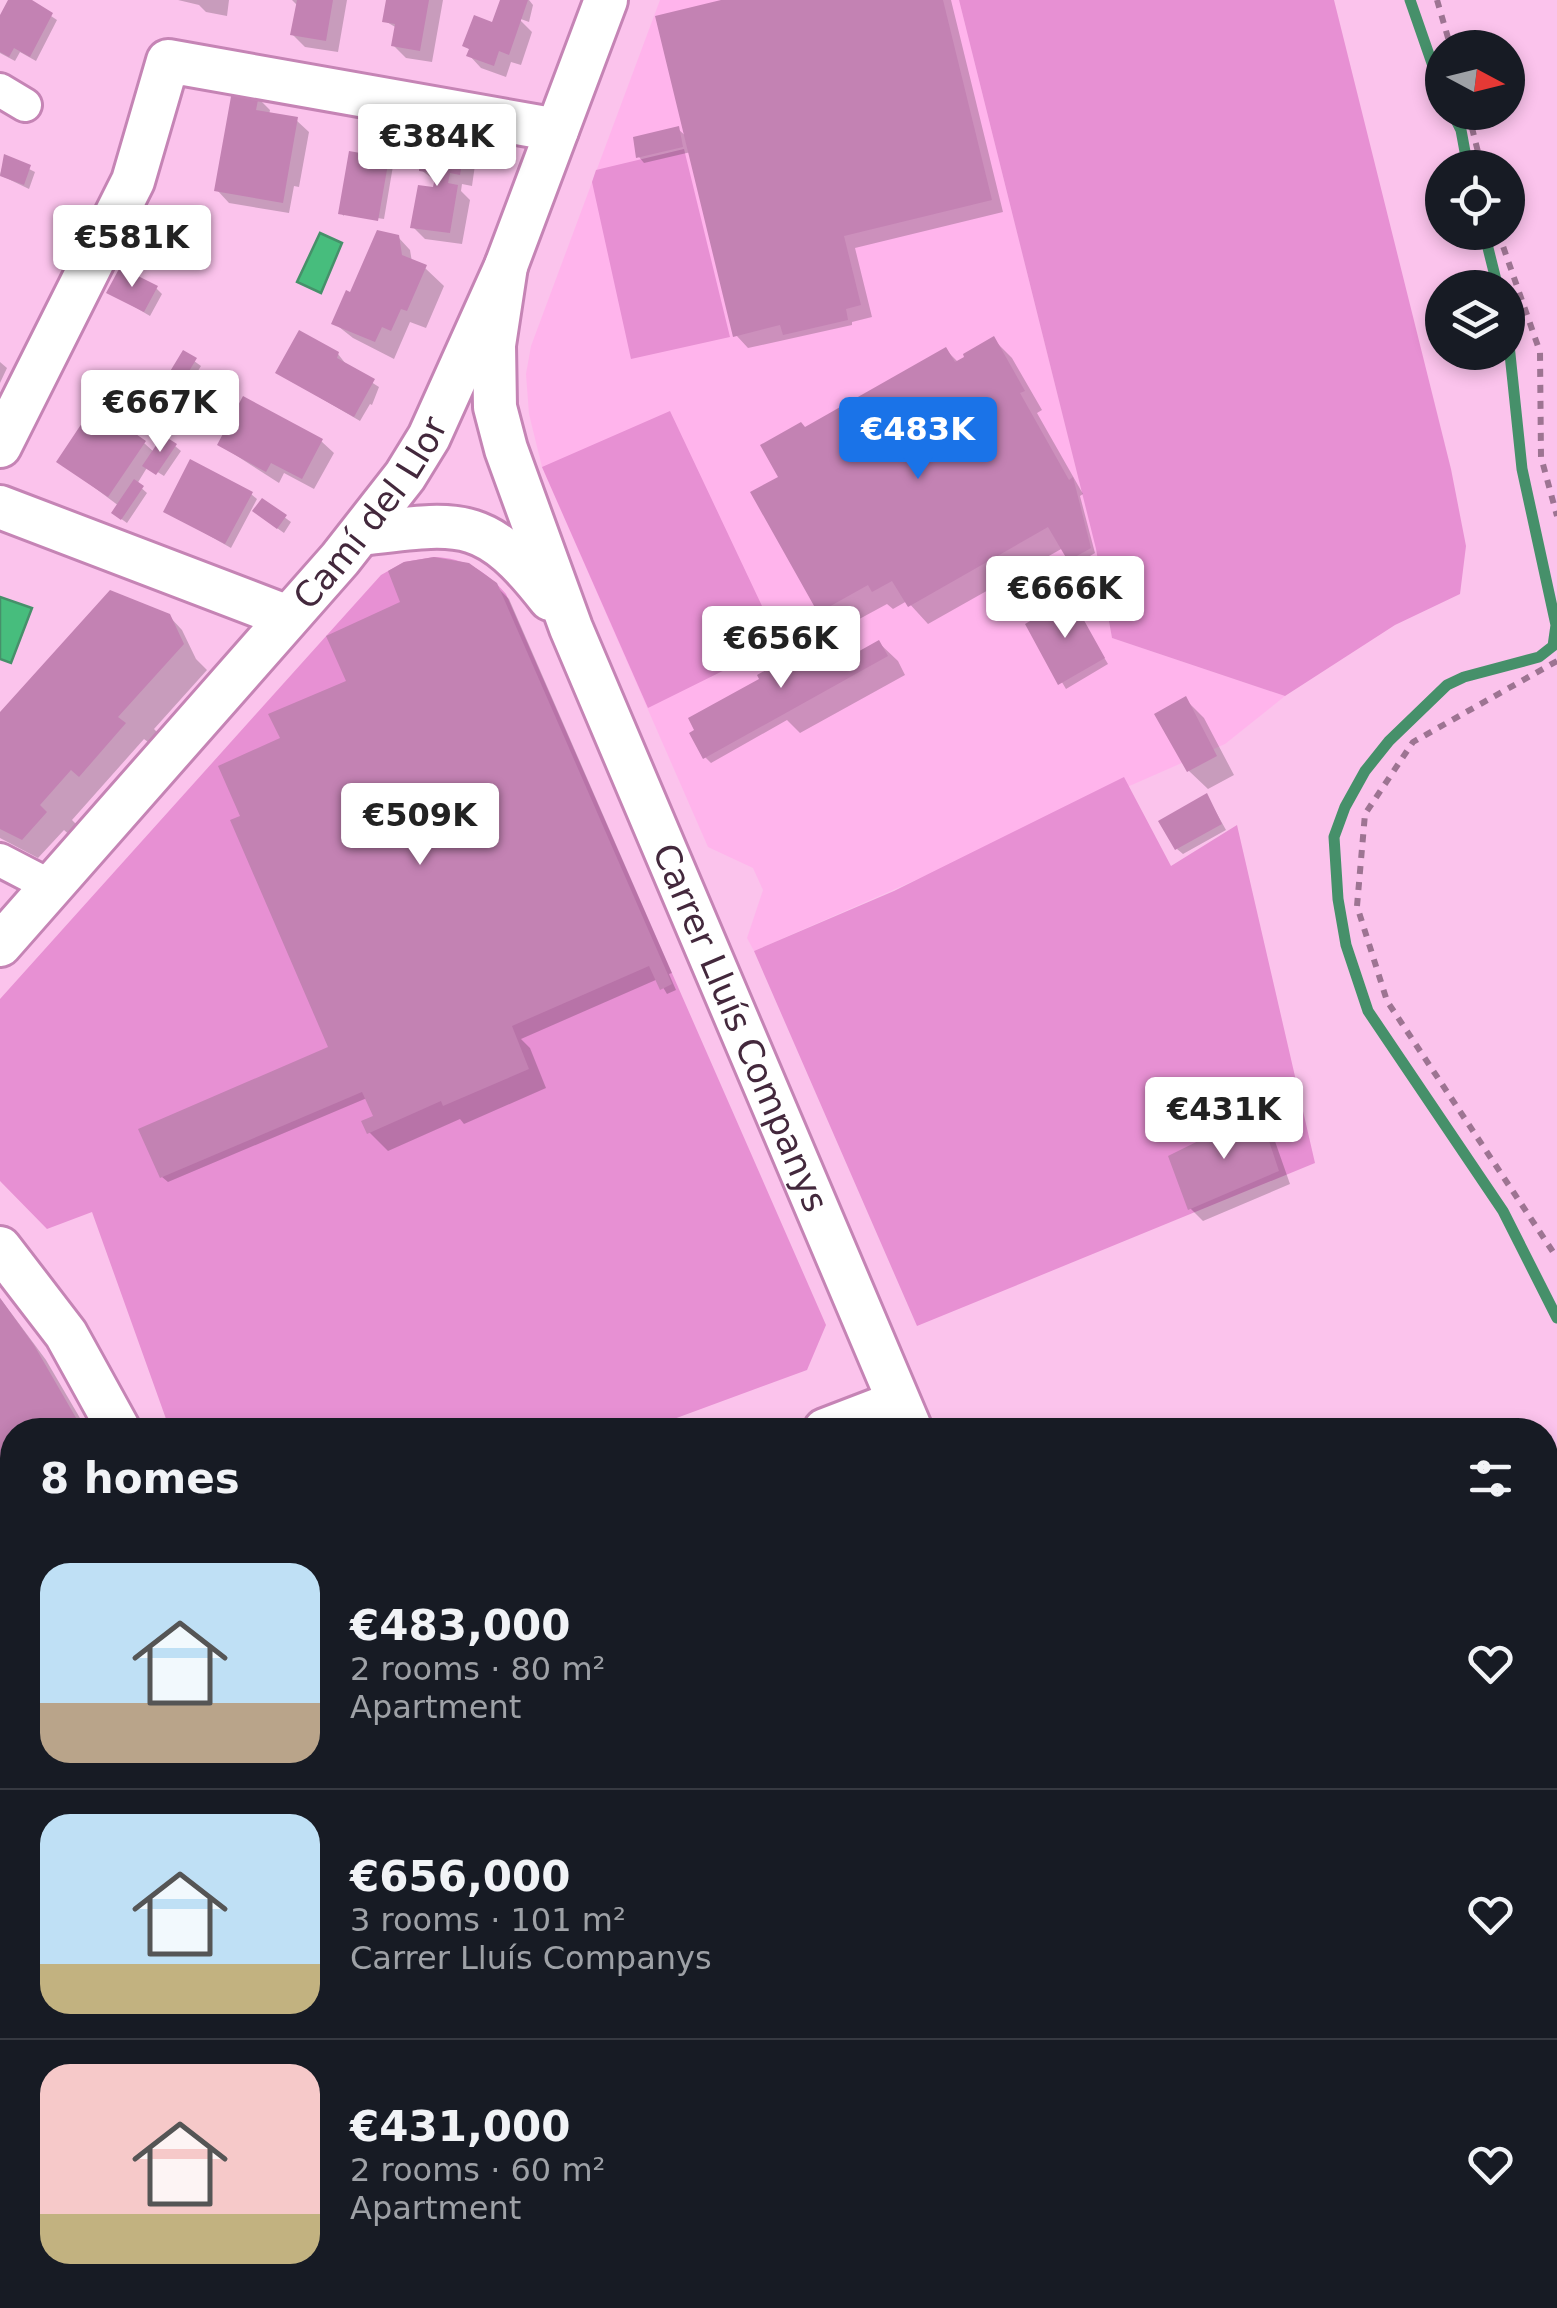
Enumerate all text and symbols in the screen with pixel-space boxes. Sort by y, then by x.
north arrow [1425,30,1525,130]
map controls [1425,30,1525,370]
pin: €384K [367,104,507,189]
text: €384K [380,117,494,155]
button: locate [1425,150,1525,250]
pin: €581K [62,205,202,290]
text: €581K [75,218,189,256]
button: layers [1425,270,1525,370]
pin: €667K [90,370,230,455]
text: €667K [103,383,217,421]
pin: €483K [848,397,988,482]
street label: Camí del Llor [286,410,456,617]
text: €483K [861,410,975,448]
pin: €666K [995,556,1135,641]
text: €666K [1008,569,1122,607]
pin: €656K [711,606,851,691]
text: €656K [724,619,838,657]
pin: €509K [350,783,490,868]
text: €509K [363,796,477,834]
street label: Carrer Lluís Companys [645,838,836,1218]
pin: €431K [1154,1077,1294,1162]
text: €431K [1167,1090,1281,1128]
icon: filters [1463,1451,1518,1506]
text: 8 homes [40,1454,240,1503]
text: €483,000 [350,1601,571,1650]
icon: home [120,1603,240,1723]
icon: heart [1463,1636,1518,1691]
text: 2 rooms · 80 m² [350,1650,605,1688]
text: Apartment [350,1688,521,1726]
text: €656,000 [350,1852,571,1901]
icon: home [120,1854,240,1974]
icon: heart [1463,1887,1518,1942]
text: 3 rooms · 101 m² [350,1901,626,1939]
text: Carrer Lluís Companys [350,1939,712,1977]
text: €431,000 [350,2102,571,2151]
icon: home [120,2104,240,2224]
icon: heart [1463,2137,1518,2192]
text: 2 rooms · 60 m² [350,2151,605,2189]
text: Apartment [350,2189,521,2227]

